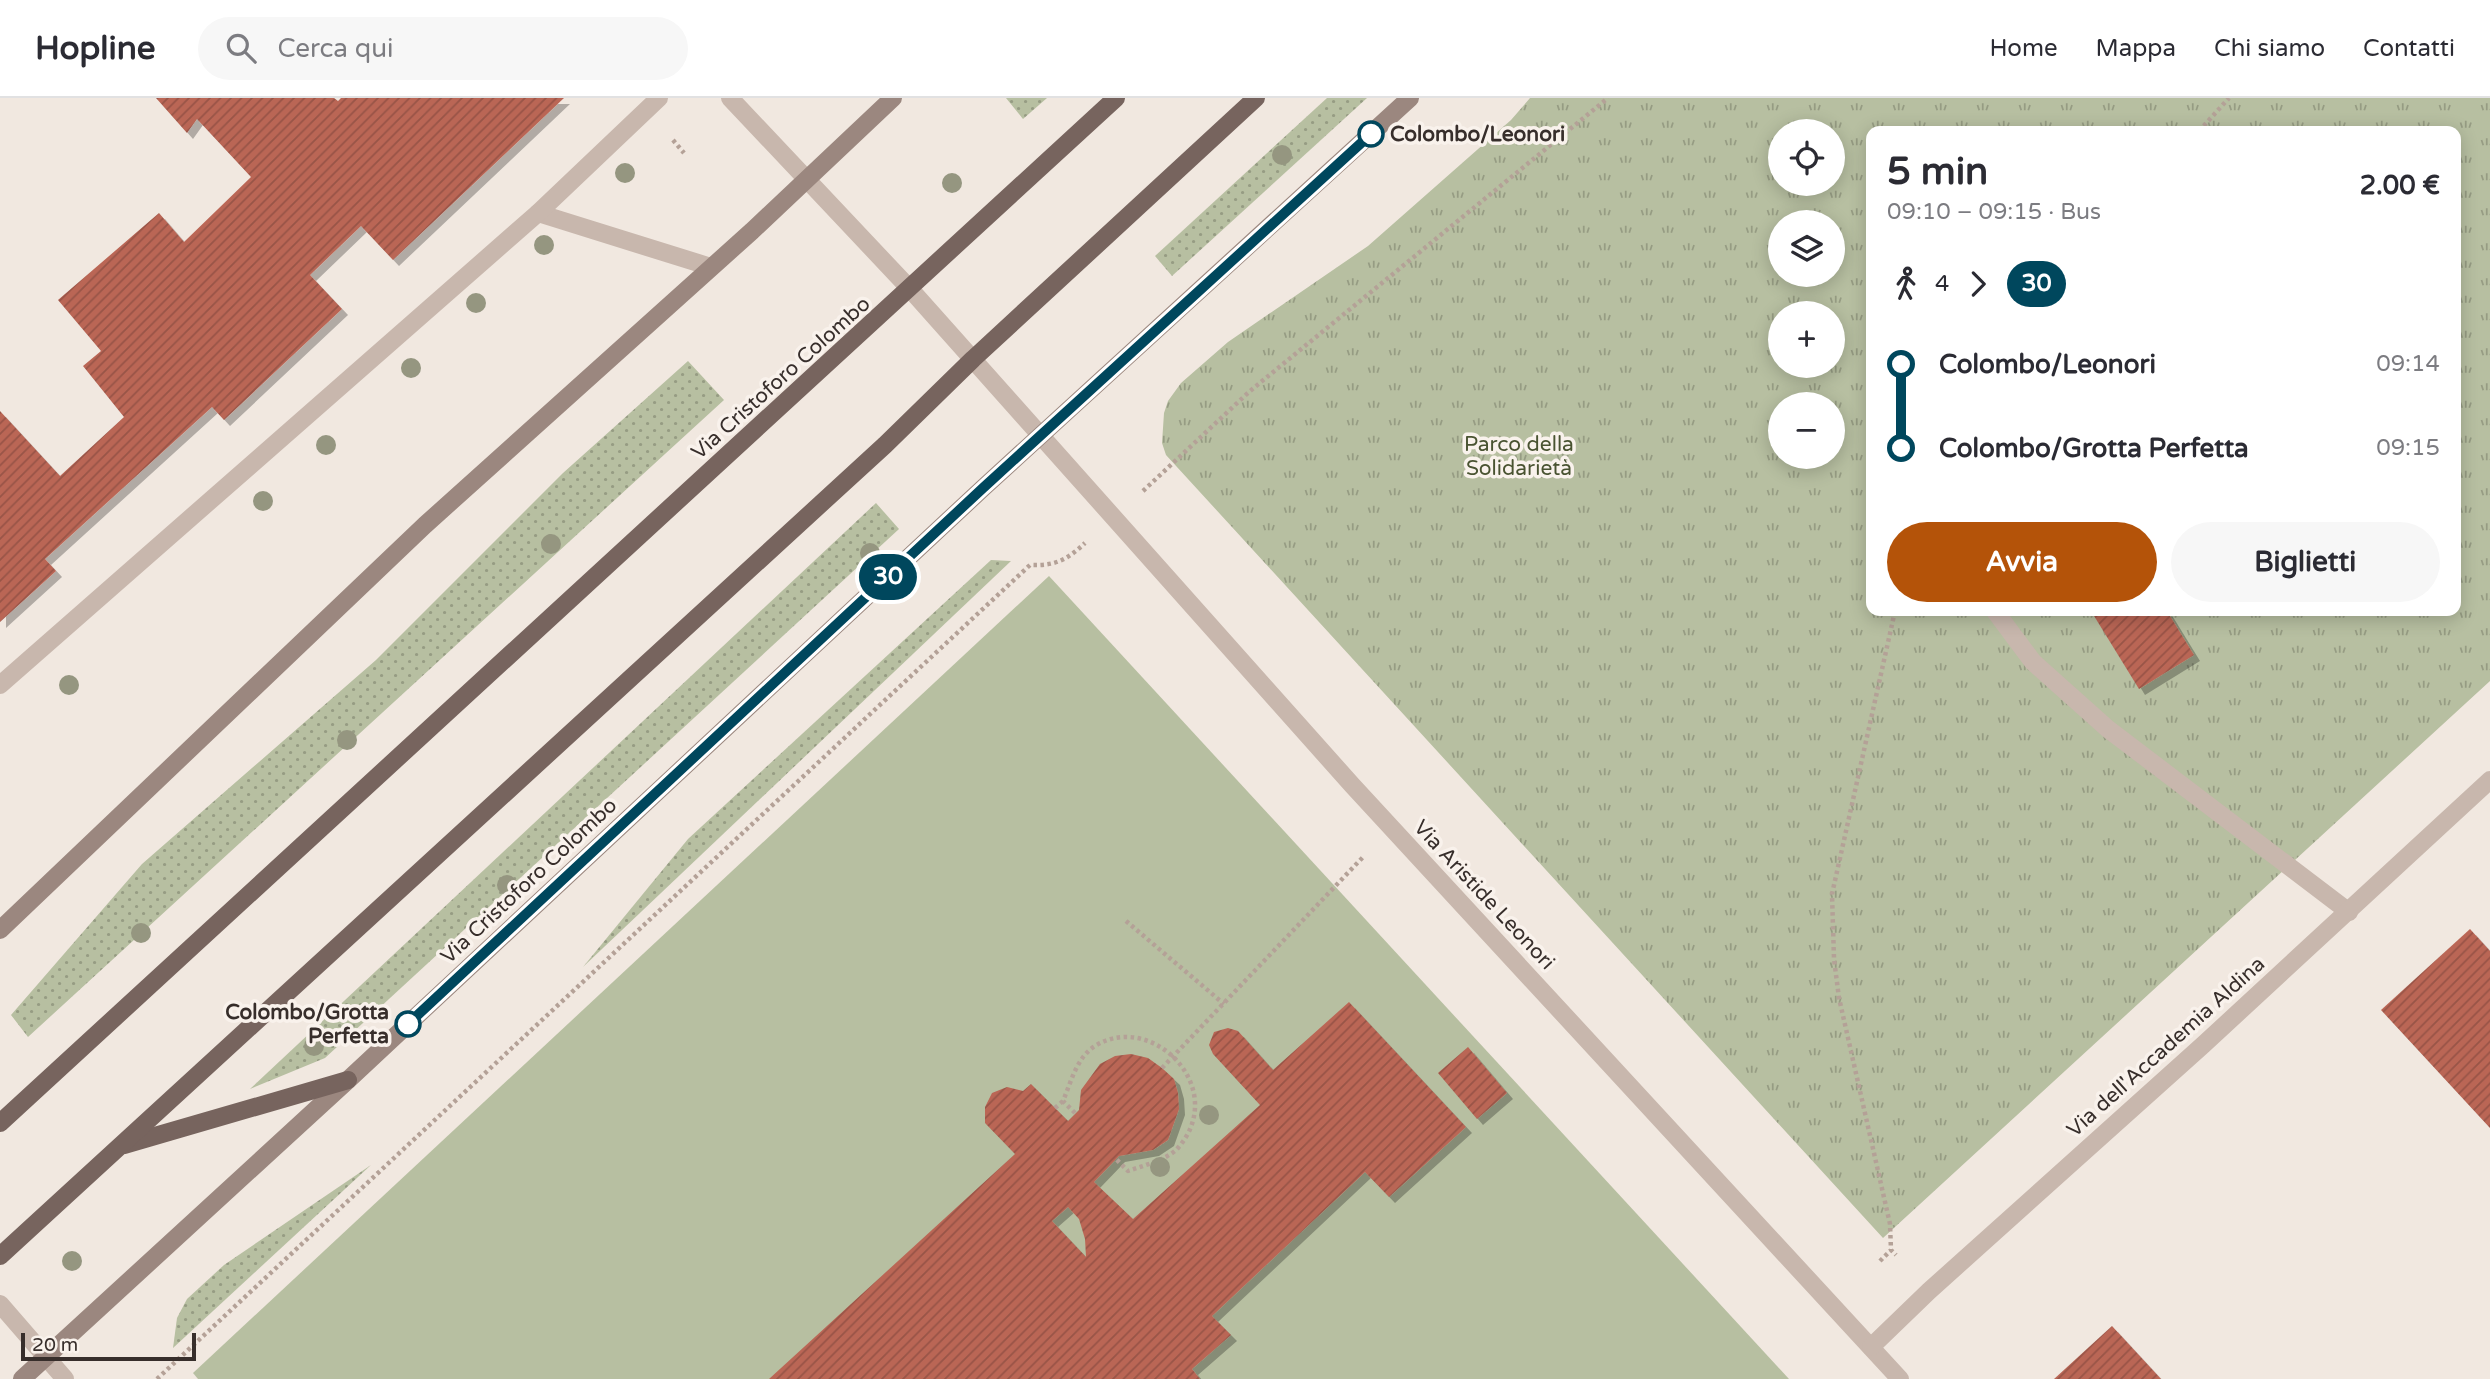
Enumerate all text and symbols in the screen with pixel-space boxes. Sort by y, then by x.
search box [198,17,688,80]
text: Hopline [35,29,156,68]
icon: search [222,29,260,67]
text: Cerca qui [278,33,393,64]
text: Home [1990,34,2058,63]
text: Mappa [2096,34,2176,63]
text: Chi siamo [2214,34,2325,63]
text: Contatti [2363,34,2455,63]
map controls [1768,119,1845,469]
button: locate [1768,119,1845,196]
marker: Colombo/Leonori [1358,121,1384,147]
place label: Colombo/Leonori [1390,122,1565,147]
text: 5 min [1887,149,1988,195]
text: 2.00 € [2360,170,2440,201]
text: 09:10 – 09:15 · Bus [1887,198,2101,226]
button: layers [1768,210,1845,287]
icon: walk [1887,265,1925,303]
icon: forward [1959,265,1997,303]
text: 30 [2021,269,2052,298]
text: 4 [1935,270,1949,298]
street label: Via Cristoforo Colombo [687,291,875,465]
button: + [1768,301,1845,378]
text: Colombo/Leonori [1939,349,2156,380]
text: 09:14 [2376,350,2440,378]
button: − [1768,392,1845,469]
park label: Parco della Solidarietà [1464,432,1574,481]
text: Colombo/Grotta Perfetta [1939,433,2249,464]
text: 09:15 [2376,434,2440,462]
button: Avvia [1887,522,2157,602]
button: Biglietti [2171,522,2440,602]
line badge: 30 [856,554,920,600]
text: 30 [873,562,903,591]
street label: Via Cristoforo Colombo [436,793,622,969]
street label: Via Aristide Leonori [1408,815,1560,975]
street label: Via dell'Accademia Aldina [2062,952,2270,1142]
place label: Colombo/Grotta Perfetta [225,1000,389,1049]
marker: Colombo/Grotta Perfetta [395,1011,421,1037]
scale bar [21,1330,196,1362]
text: 20 m [32,1334,78,1356]

